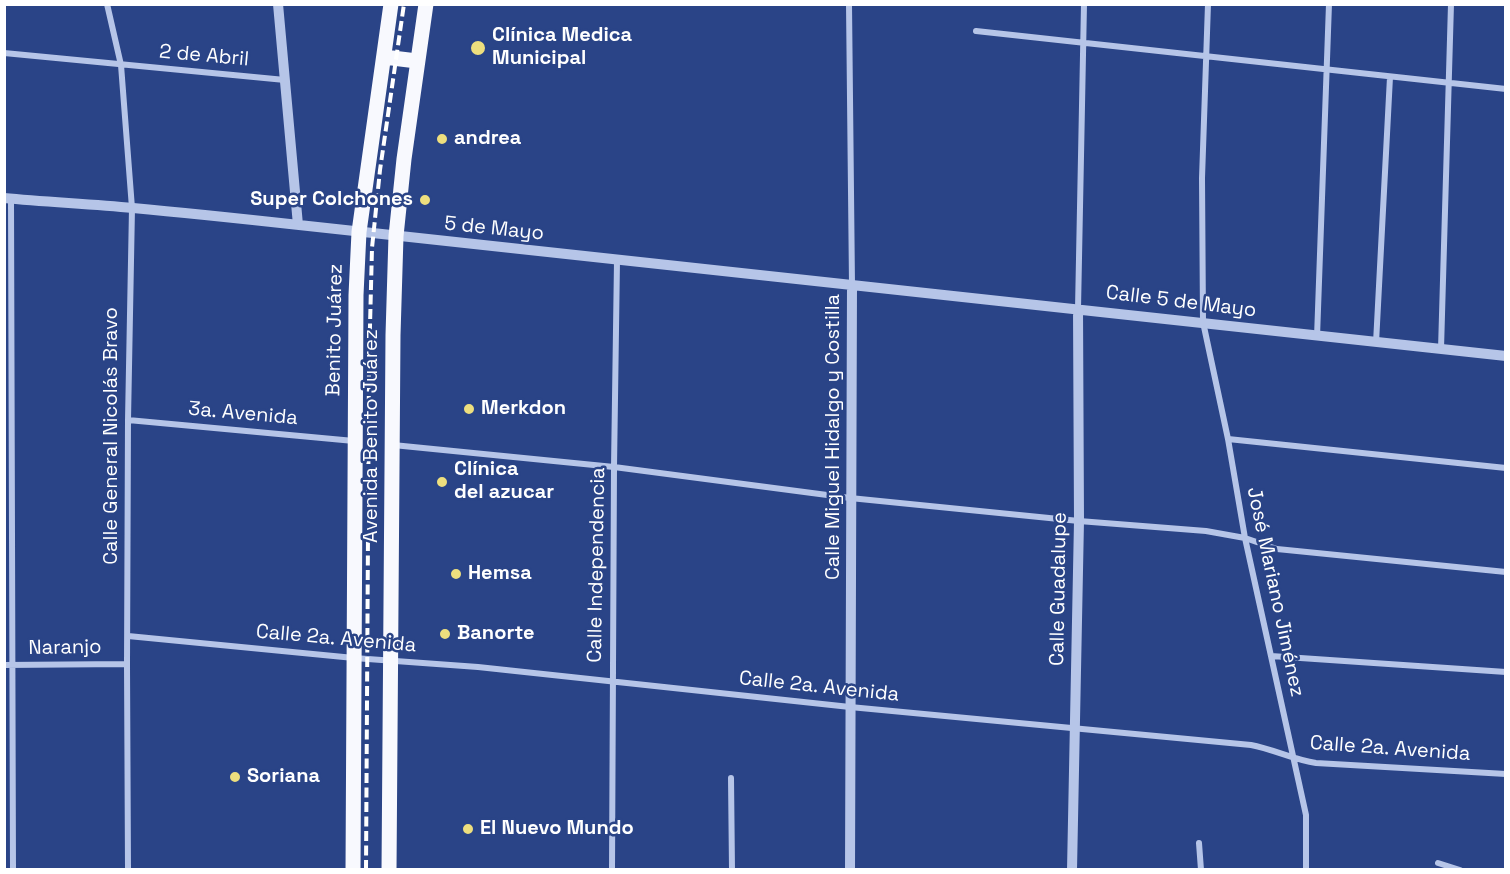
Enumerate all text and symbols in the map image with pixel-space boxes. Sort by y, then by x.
place label: Clínica Medica Municipal [492,24,632,71]
marker: Clínica Medica Municipal [469,39,487,57]
street label: 2 de Abril [158,40,250,72]
place label: andrea [454,127,521,151]
marker: andrea [435,132,449,146]
place label: Super Colchones [250,188,413,212]
marker: Super Colchones [418,193,432,207]
street label: 5 de Mayo [443,212,545,246]
street label: Benito Juárez [322,263,348,397]
street label: Calle 5 de Mayo [1104,281,1258,323]
street label: Calle Miguel Hidalgo y Costilla [822,294,846,580]
street label: Calle General Nicolás Bravo [100,307,124,565]
street label: Avenida Benito Juárez [360,329,384,543]
street label: 3a. Avenida [187,397,299,431]
place label: Merkdon [481,397,566,421]
marker: Merkdon [462,402,476,416]
place label: Clínica del azucar [454,458,554,505]
street label: Calle Independencia [583,467,611,663]
marker: Clínica del azucar [435,475,449,489]
street label: José Mariano Jiménez [1241,485,1309,699]
street label: Calle Guadalupe [1046,512,1072,666]
place label: Hemsa [468,562,532,586]
marker: Hemsa [449,567,463,581]
street label: Calle 2a. Avenida [255,620,417,658]
place label: Banorte [457,622,535,646]
marker: Banorte [438,627,452,641]
street label: Naranjo [28,635,102,661]
street label: Calle 2a. Avenida [738,667,900,707]
street label: Calle 2a. Avenida [1309,731,1471,767]
place label: Soriana [247,765,320,789]
marker: Soriana [228,770,242,784]
place label: El Nuevo Mundo [480,817,634,841]
marker: El Nuevo Mundo [461,822,475,836]

